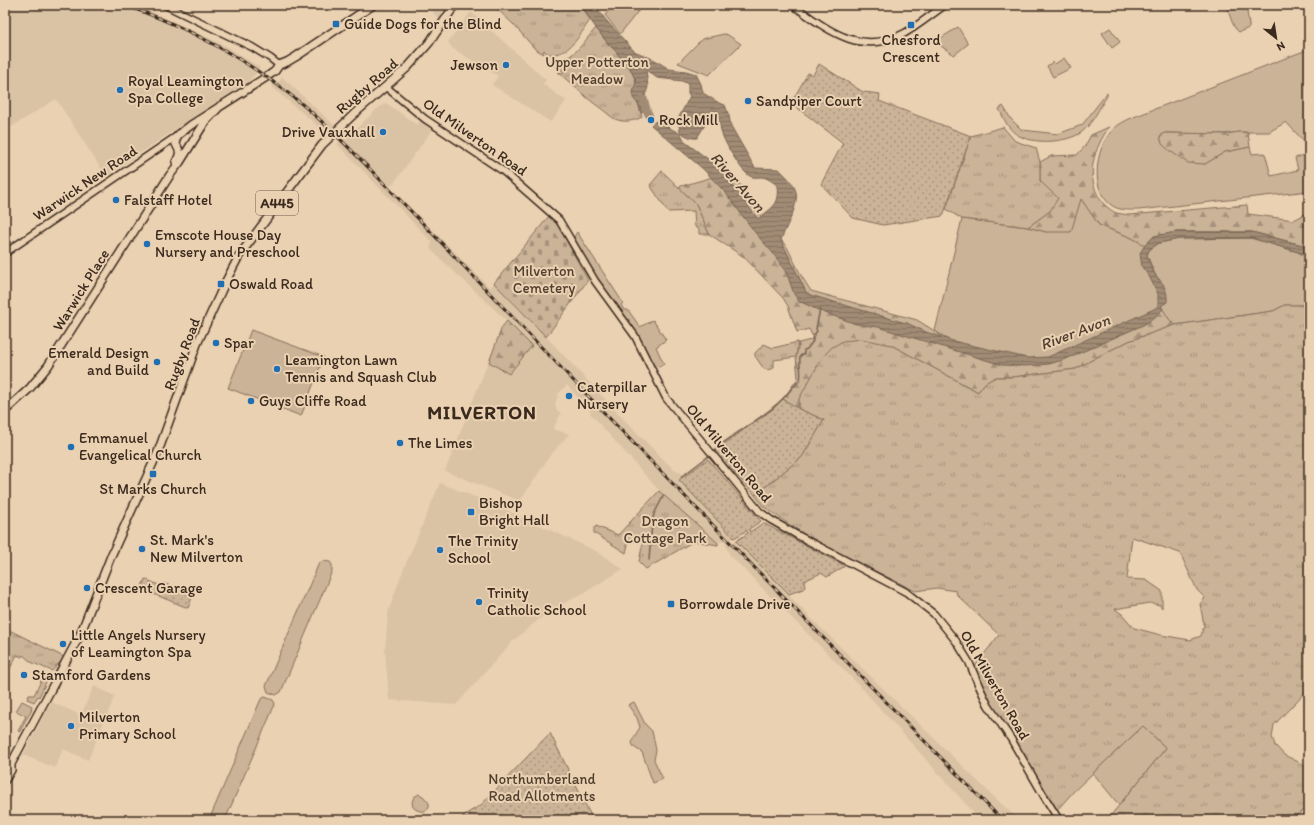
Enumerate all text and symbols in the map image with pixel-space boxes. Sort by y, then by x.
place label: Guide Dogs for the Blind [344,15,502,33]
north arrow [1256,18,1296,58]
marker: Guide Dogs for the Blind [331,19,341,29]
marker: Chesford Crescent [906,20,916,30]
place label: Chesford Crescent [882,31,940,66]
text: N [1274,39,1287,54]
park label: Upper Potterton Meadow [545,53,649,88]
street label: Rugby Road [332,54,402,118]
place label: Jewson [450,56,498,74]
marker: Jewson [501,60,511,70]
place label: Royal Leamington Spa College [128,72,244,107]
marker: Royal Leamington Spa College [115,85,125,95]
place label: Sandpiper Court [756,92,862,110]
street label: Old Milverton Road [419,94,531,180]
marker: Sandpiper Court [743,96,753,106]
place label: Rock Mill [659,111,719,129]
marker: Rock Mill [646,115,656,125]
place label: Drive Vauxhall [282,123,376,141]
marker: Drive Vauxhall [378,127,388,137]
street label: Warwick New Road [29,141,141,225]
water label: River Avon [707,148,769,216]
place label: Falstaff Hotel [124,191,213,209]
road number: A445 [256,191,298,215]
marker: Falstaff Hotel [111,195,121,205]
place label: Emscote House Day Nursery and Preschool [155,226,301,261]
marker: Emscote House Day Nursery and Preschool [142,239,152,249]
street label: Warwick Place [49,246,113,334]
park label: Milverton Cemetery [513,262,575,297]
place label: Oswald Road [229,275,313,293]
marker: Oswald Road [216,279,226,289]
water label: River Avon [1037,310,1113,354]
street label: Rugby Road [160,314,204,393]
place label: Spar [224,334,254,352]
marker: Spar [211,338,221,348]
place label: Emerald Design and Build [48,344,150,379]
place label: Leamington Lawn Tennis and Squash Club [285,351,437,386]
marker: Emerald Design and Build [152,357,162,367]
marker: Leamington Lawn Tennis and Squash Club [272,364,282,374]
place label: Caterpillar Nursery [577,378,647,413]
marker: Caterpillar Nursery [564,391,574,401]
place label: Guys Cliffe Road [259,392,367,410]
marker: Guys Cliffe Road [246,396,256,406]
street label: Old Milverton Road [682,400,776,506]
district label: MILVERTON [427,401,537,424]
place label: Emmanuel Evangelical Church [79,429,202,464]
place label: The Limes [408,434,473,452]
marker: The Limes [395,438,405,448]
marker: Emmanuel Evangelical Church [66,442,76,452]
marker: St Marks Church [148,469,158,479]
place label: St Marks Church [99,480,207,498]
place label: Bishop Bright Hall [479,494,550,529]
marker: Bishop Bright Hall [466,507,476,517]
park label: Dragon Cottage Park [624,512,707,547]
place label: St. Mark's New Milverton [150,531,243,566]
place label: The Trinity School [448,532,518,567]
marker: St. Mark's New Milverton [137,544,147,554]
marker: The Trinity School [435,545,445,555]
place label: Crescent Garage [95,579,203,597]
marker: Crescent Garage [82,583,92,593]
place label: Trinity Catholic School [487,584,587,619]
place label: Borrowdale Drive [679,595,791,613]
marker: Trinity Catholic School [474,597,484,607]
marker: Borrowdale Drive [666,599,676,609]
place label: Little Angels Nursery of Leamington Spa [71,626,206,661]
street label: Old Milverton Road [956,627,1034,743]
marker: Little Angels Nursery of Leamington Spa [58,639,68,649]
place label: Stamford Gardens [32,666,151,684]
marker: Stamford Gardens [19,670,29,680]
place label: Milverton Primary School [79,708,177,743]
marker: Milverton Primary School [66,721,76,731]
park label: Northumberland Road Allotments [488,770,596,805]

